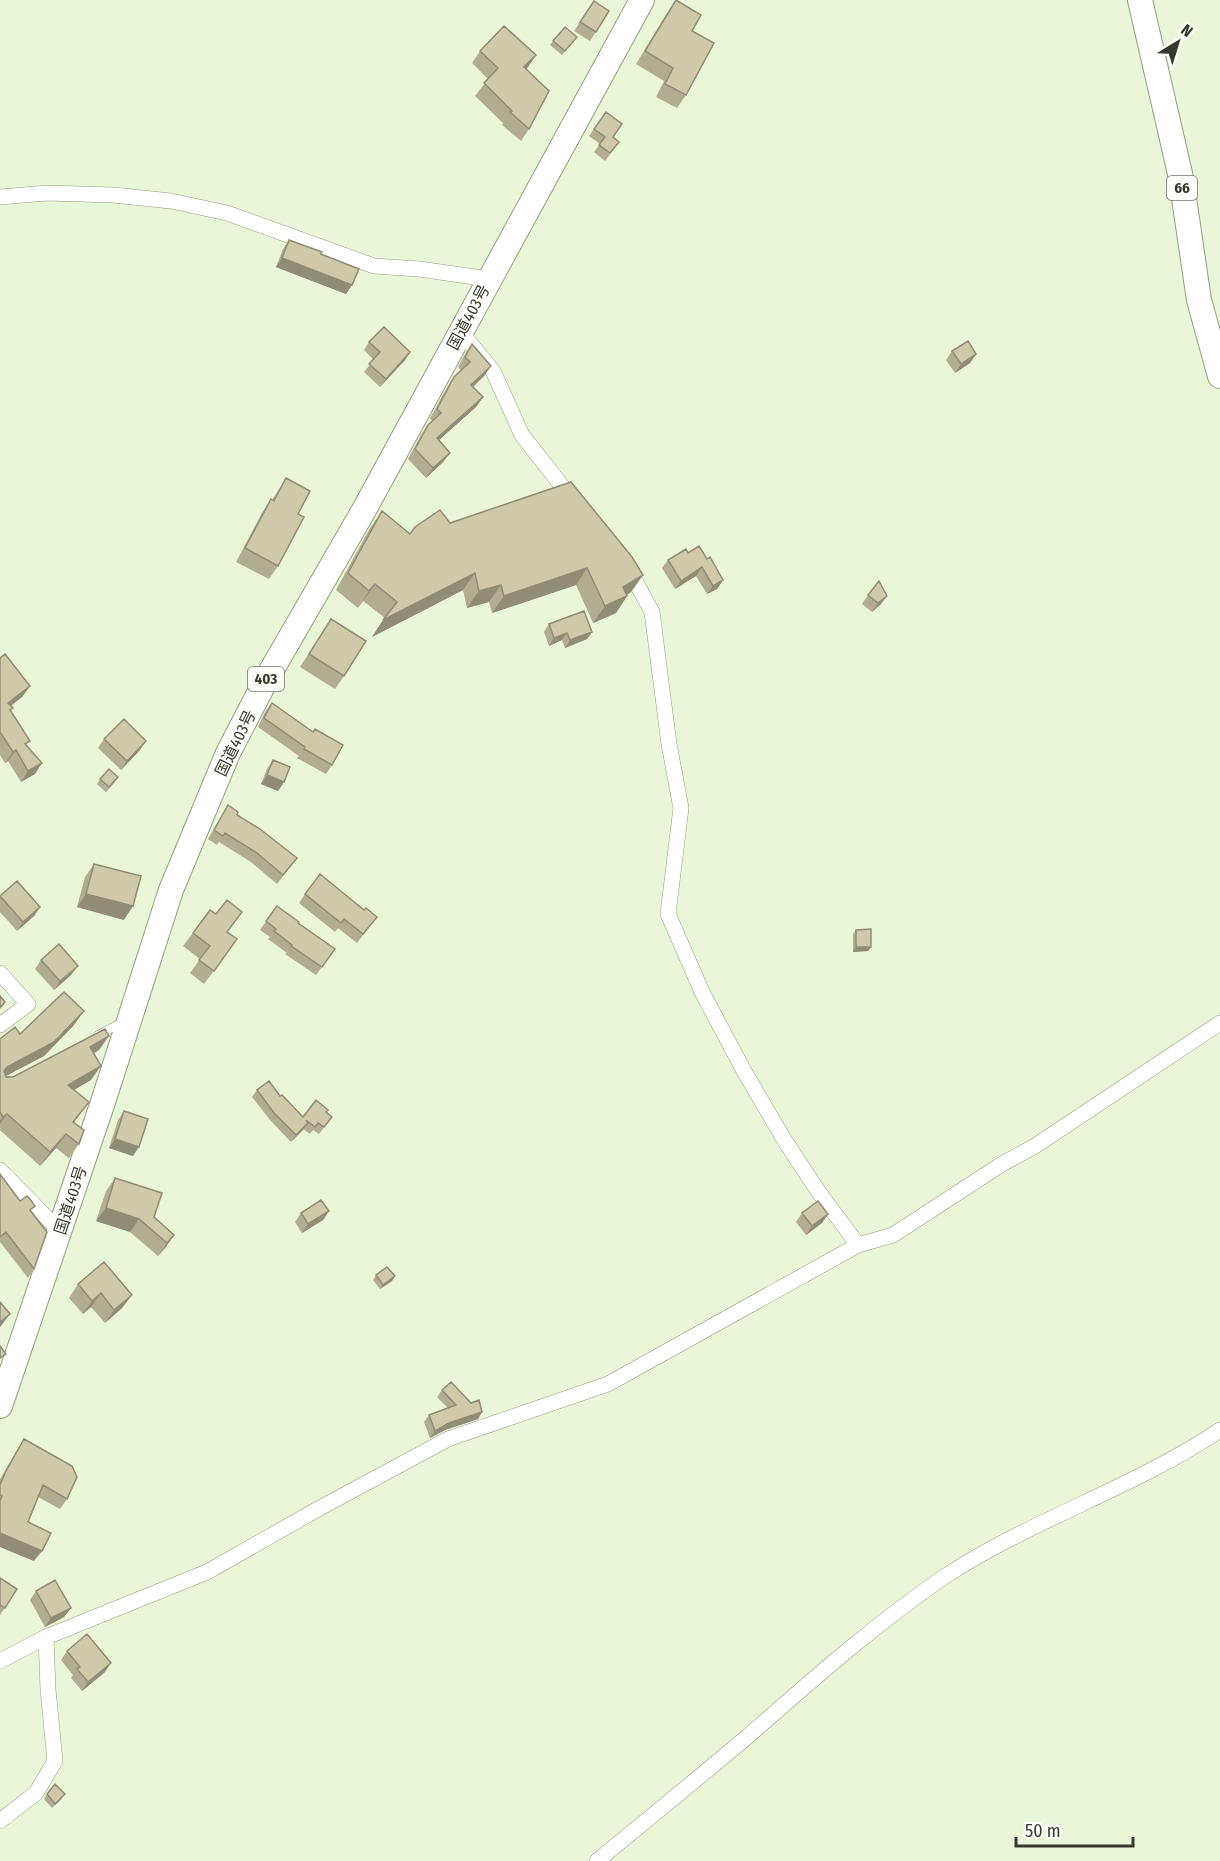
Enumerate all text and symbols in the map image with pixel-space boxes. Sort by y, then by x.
north arrow [1148,12,1208,72]
text: N [1177,20,1197,41]
road number: 66 [1167,176,1197,200]
street label: 国道403号 [443,281,494,353]
road number: 403 [248,667,284,691]
street label: 国道403号 [211,707,260,779]
street label: 国道403号 [50,1163,91,1237]
scale bar [1016,1810,1133,1848]
text: 50 m [1025,1820,1061,1842]

